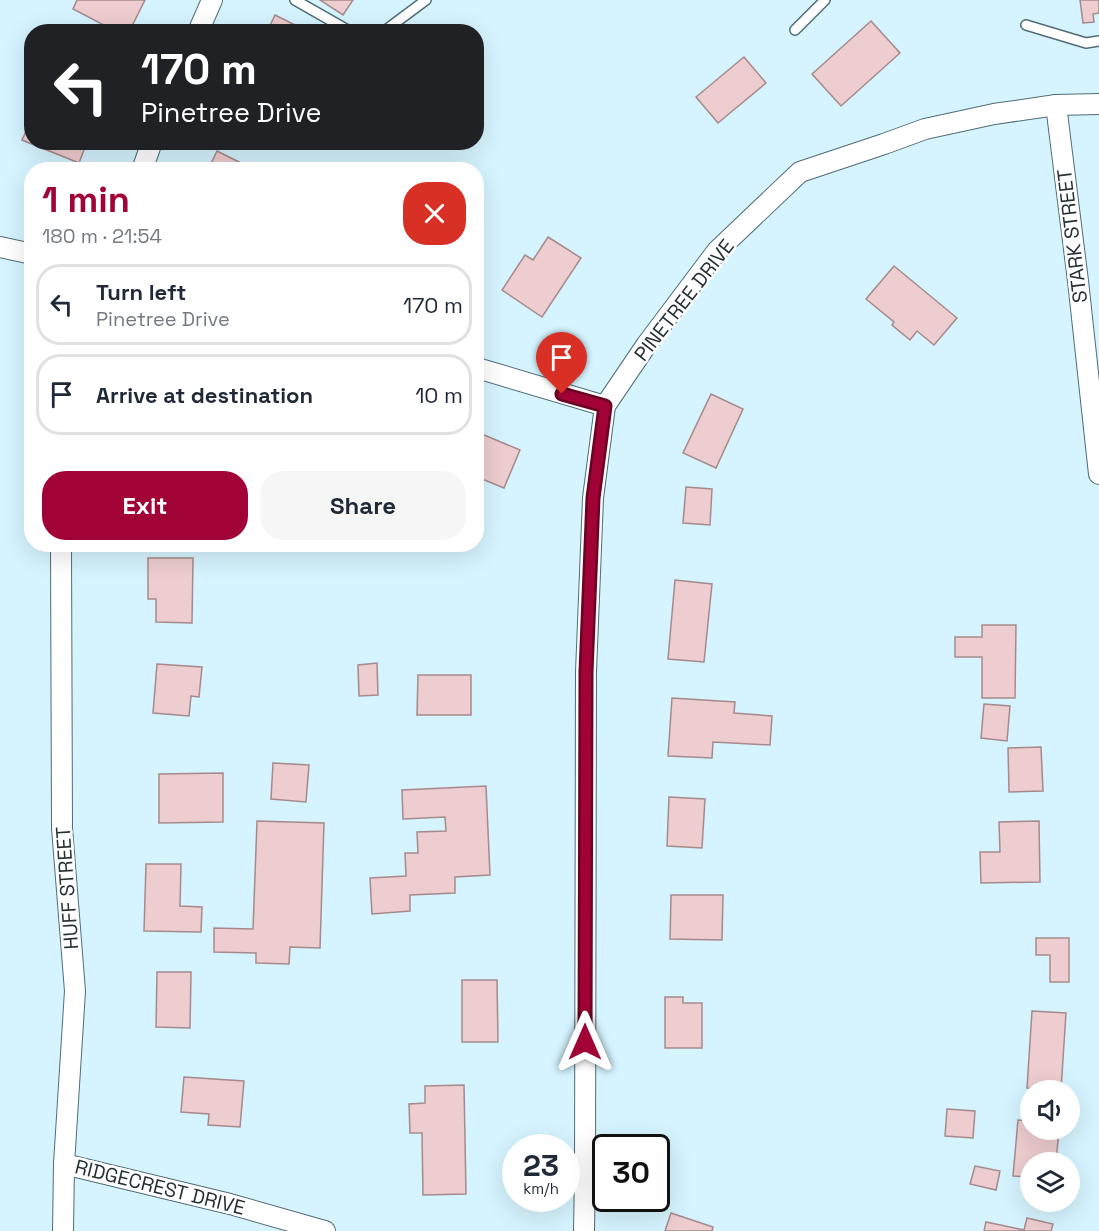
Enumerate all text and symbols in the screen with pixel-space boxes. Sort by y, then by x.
text: 170 m [141,43,257,96]
icon: left [42,48,120,126]
text: Pinetree Drive [141,95,322,130]
street label: STARK STREET [1051,167,1093,304]
text: 1 min [42,177,130,223]
button: close [403,182,466,245]
text: 180 m · 21:54 [42,223,162,249]
street label: PINETREE DRIVE [628,234,740,366]
text: Turn left [96,278,186,306]
icon: left [45,288,78,321]
text: 170 m [403,291,463,319]
text: Pinetree Drive [96,306,230,332]
pin [536,332,587,394]
icon: arrive [545,341,578,374]
icon: arrive [45,378,78,411]
text: Arrive at destination [96,381,313,409]
text: 10 m [415,381,463,409]
button: Exit [42,471,248,540]
button: Share [260,471,466,540]
street label: HUFF STREET [50,825,84,951]
position arrow [553,1010,617,1074]
map controls [1020,1080,1080,1212]
button: sound [1020,1080,1080,1140]
speed limit sign: 30 [592,1134,670,1212]
text: 23 [523,1146,559,1185]
button: layers [1020,1152,1080,1212]
street label: RIDGECREST DRIVE [72,1153,248,1221]
text: km/h [523,1179,559,1198]

